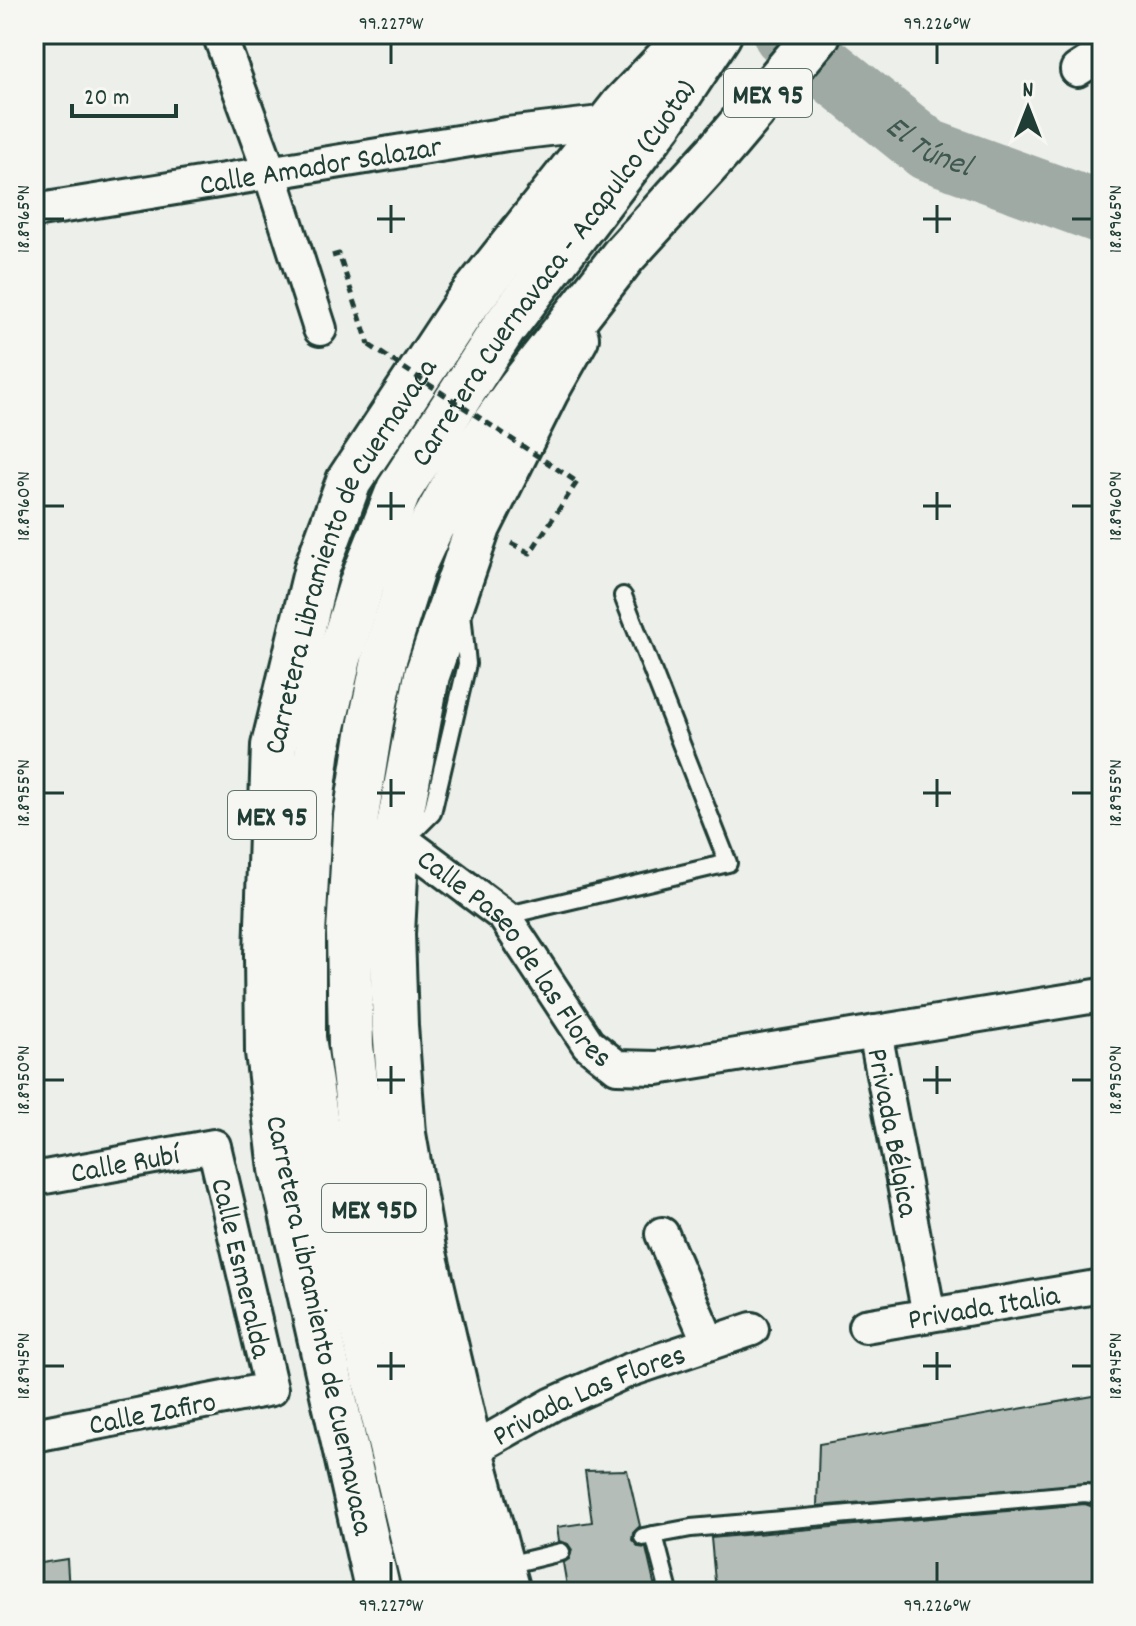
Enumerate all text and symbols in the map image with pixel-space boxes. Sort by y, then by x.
text: 99.227°W [359,11,424,39]
text: 99.226°W [904,11,971,39]
scale bar [72,68,176,118]
north arrow [988,68,1068,148]
road number: MEX 95 [724,69,812,117]
street label: Carretera Cuernavaca - Acapulco (Cuota) [402,72,709,477]
text: N [1023,76,1034,107]
text: 20 m [84,82,130,116]
water label: El Túnel [874,106,979,193]
street label: Calle Amador Salazar [197,128,445,210]
text: 18.8965°N [11,185,39,253]
text: 18.8965°N [1103,185,1131,253]
street label: Carretera Libramiento de Cuernavaca [257,350,451,755]
text: 18.8960°N [11,471,39,541]
text: 18.8960°N [1103,471,1131,541]
text: 18.8955°N [11,759,39,827]
text: 18.8955°N [1103,759,1131,827]
road number: MEX 95 [228,791,316,839]
street label: Calle Paseo de las Flores [406,841,619,1081]
text: 18.8950°N [11,1045,39,1115]
street label: Privada Bélgica [853,1045,927,1222]
text: 18.8950°N [1103,1045,1131,1115]
street label: Carretera Libramiento de Cuernavaca [251,1112,382,1541]
street label: Calle Rubí [68,1135,185,1198]
street label: Calle Esmeralda [196,1174,280,1364]
road number: MEX 95D [322,1184,426,1232]
street label: Privada Italia [905,1276,1064,1344]
text: 18.8945°N [11,1333,39,1399]
text: 18.8945°N [1103,1333,1131,1399]
street label: Privada Las Flores [486,1336,692,1460]
street label: Calle Zafiro [85,1383,220,1450]
text: 99.227°W [359,1593,424,1621]
text: 99.226°W [904,1593,971,1621]

